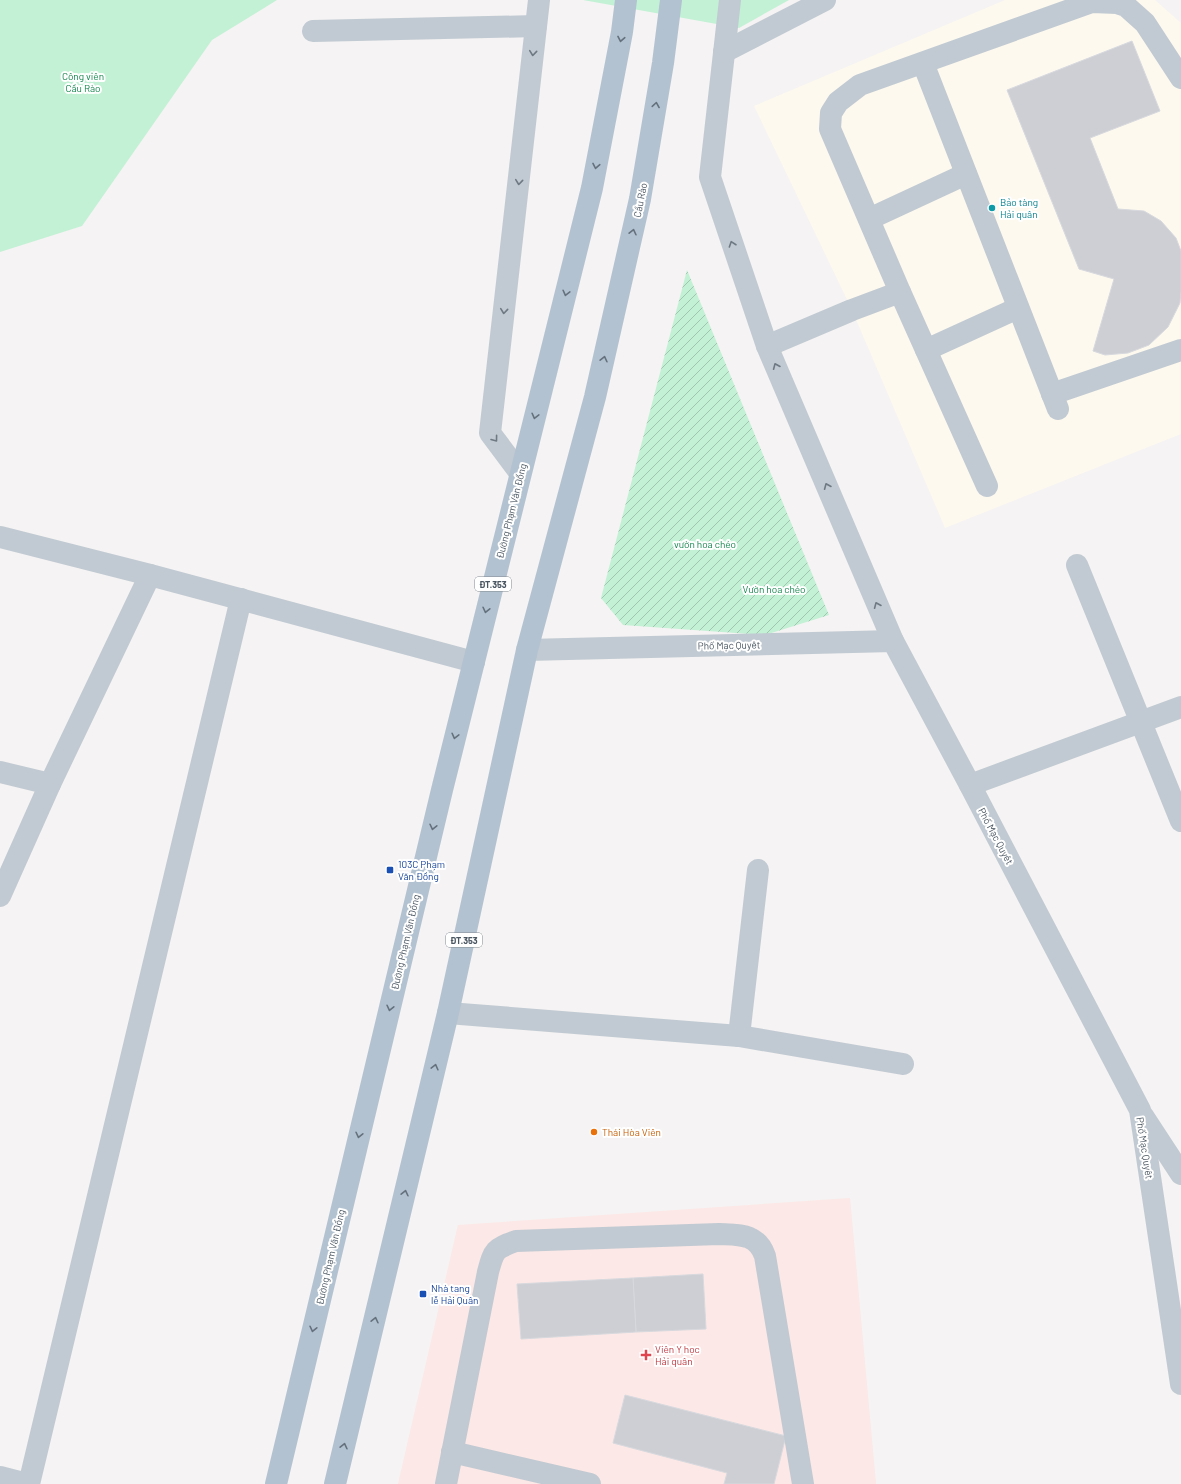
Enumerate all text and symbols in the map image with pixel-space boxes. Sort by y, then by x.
one-way arrow [617,35,625,42]
one-way arrow [529,50,538,56]
park label: Công viên Cầu Rào [62,70,104,94]
one-way arrow [651,101,660,108]
one-way arrow [593,163,601,169]
one-way arrow [514,179,523,185]
street label: Cầu Rào [631,182,649,218]
place label: Bảo tàng Hải quân [1000,196,1038,220]
marker: Bảo tàng Hải quân [987,203,997,213]
one-way arrow [628,229,636,236]
one-way arrow [729,240,737,247]
one-way arrow [562,289,571,296]
one-way arrow [500,308,509,314]
one-way arrow [600,356,608,362]
one-way arrow [772,363,780,370]
one-way arrow [531,413,539,419]
one-way arrow [490,434,497,441]
street label: Đường Phạm Văn Đồng [493,462,529,560]
one-way arrow [823,482,831,489]
park label: vườn hoa chéo [674,538,736,550]
road number: ĐT.353 [475,577,511,591]
park label: Vườn hoa chéo [742,583,806,595]
one-way arrow [874,602,882,609]
one-way arrow [483,607,491,613]
street label: Phố Mạc Quyêt [698,638,761,652]
one-way arrow [452,733,460,740]
street label: Phố Mạc Quyêt [976,806,1016,867]
one-way arrow [429,824,438,831]
place label: 103C Phạm Văn Đồng [398,858,445,882]
marker: 103C Phạm Văn Đồng [385,865,395,875]
street label: Đường Phạm Văn Đồng [388,893,422,991]
road number: ĐT.353 [446,933,482,947]
one-way arrow [386,1005,394,1012]
one-way arrow [430,1064,439,1071]
street label: Phố Mạc Quyêt [1134,1116,1156,1180]
place label: Thái Hòa Viên [602,1126,661,1138]
marker: Thái Hòa Viên [589,1127,599,1137]
one-way arrow [356,1132,364,1138]
one-way arrow [400,1190,408,1196]
street label: Đường Phạm Văn Đồng [313,1208,347,1306]
place label: Nhà tang lễ Hải Quân [431,1282,478,1306]
marker: Nhà tang lễ Hải Quân [418,1289,428,1299]
one-way arrow [370,1316,378,1323]
one-way arrow [309,1326,317,1332]
place label: Viên Y học Hải quân [655,1343,700,1367]
marker: Viên Y học Hải quân [640,1349,652,1361]
one-way arrow [340,1443,348,1449]

